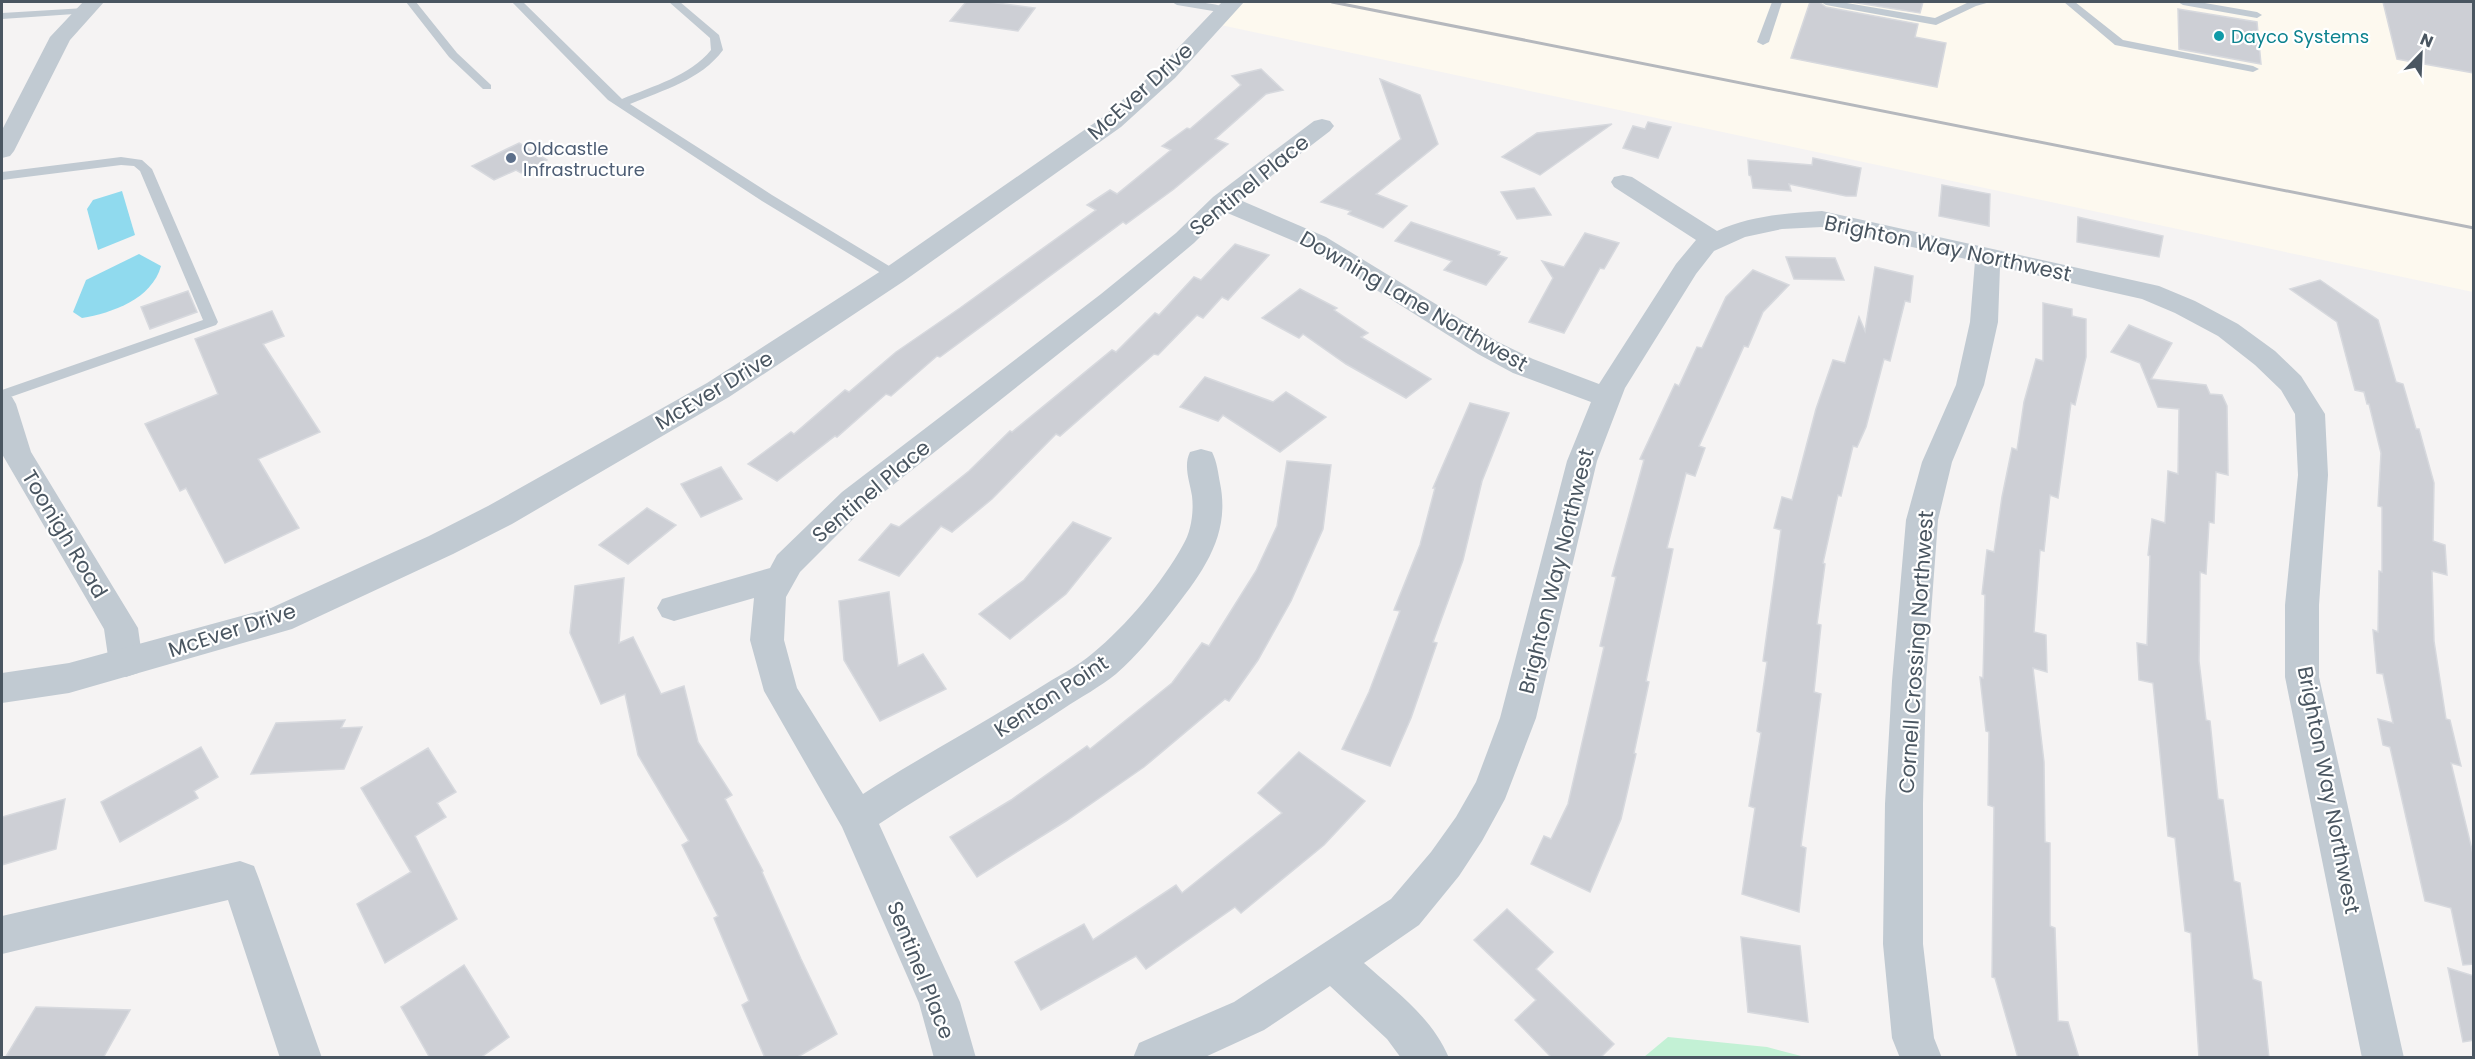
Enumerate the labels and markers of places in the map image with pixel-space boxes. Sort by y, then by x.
place label: Dayco Systems [2231,24,2369,49]
marker: Dayco Systems [2212,29,2226,43]
place label: Oldcastle Infrastructure [523,136,645,182]
marker: Oldcastle Infrastructure [504,151,518,165]

